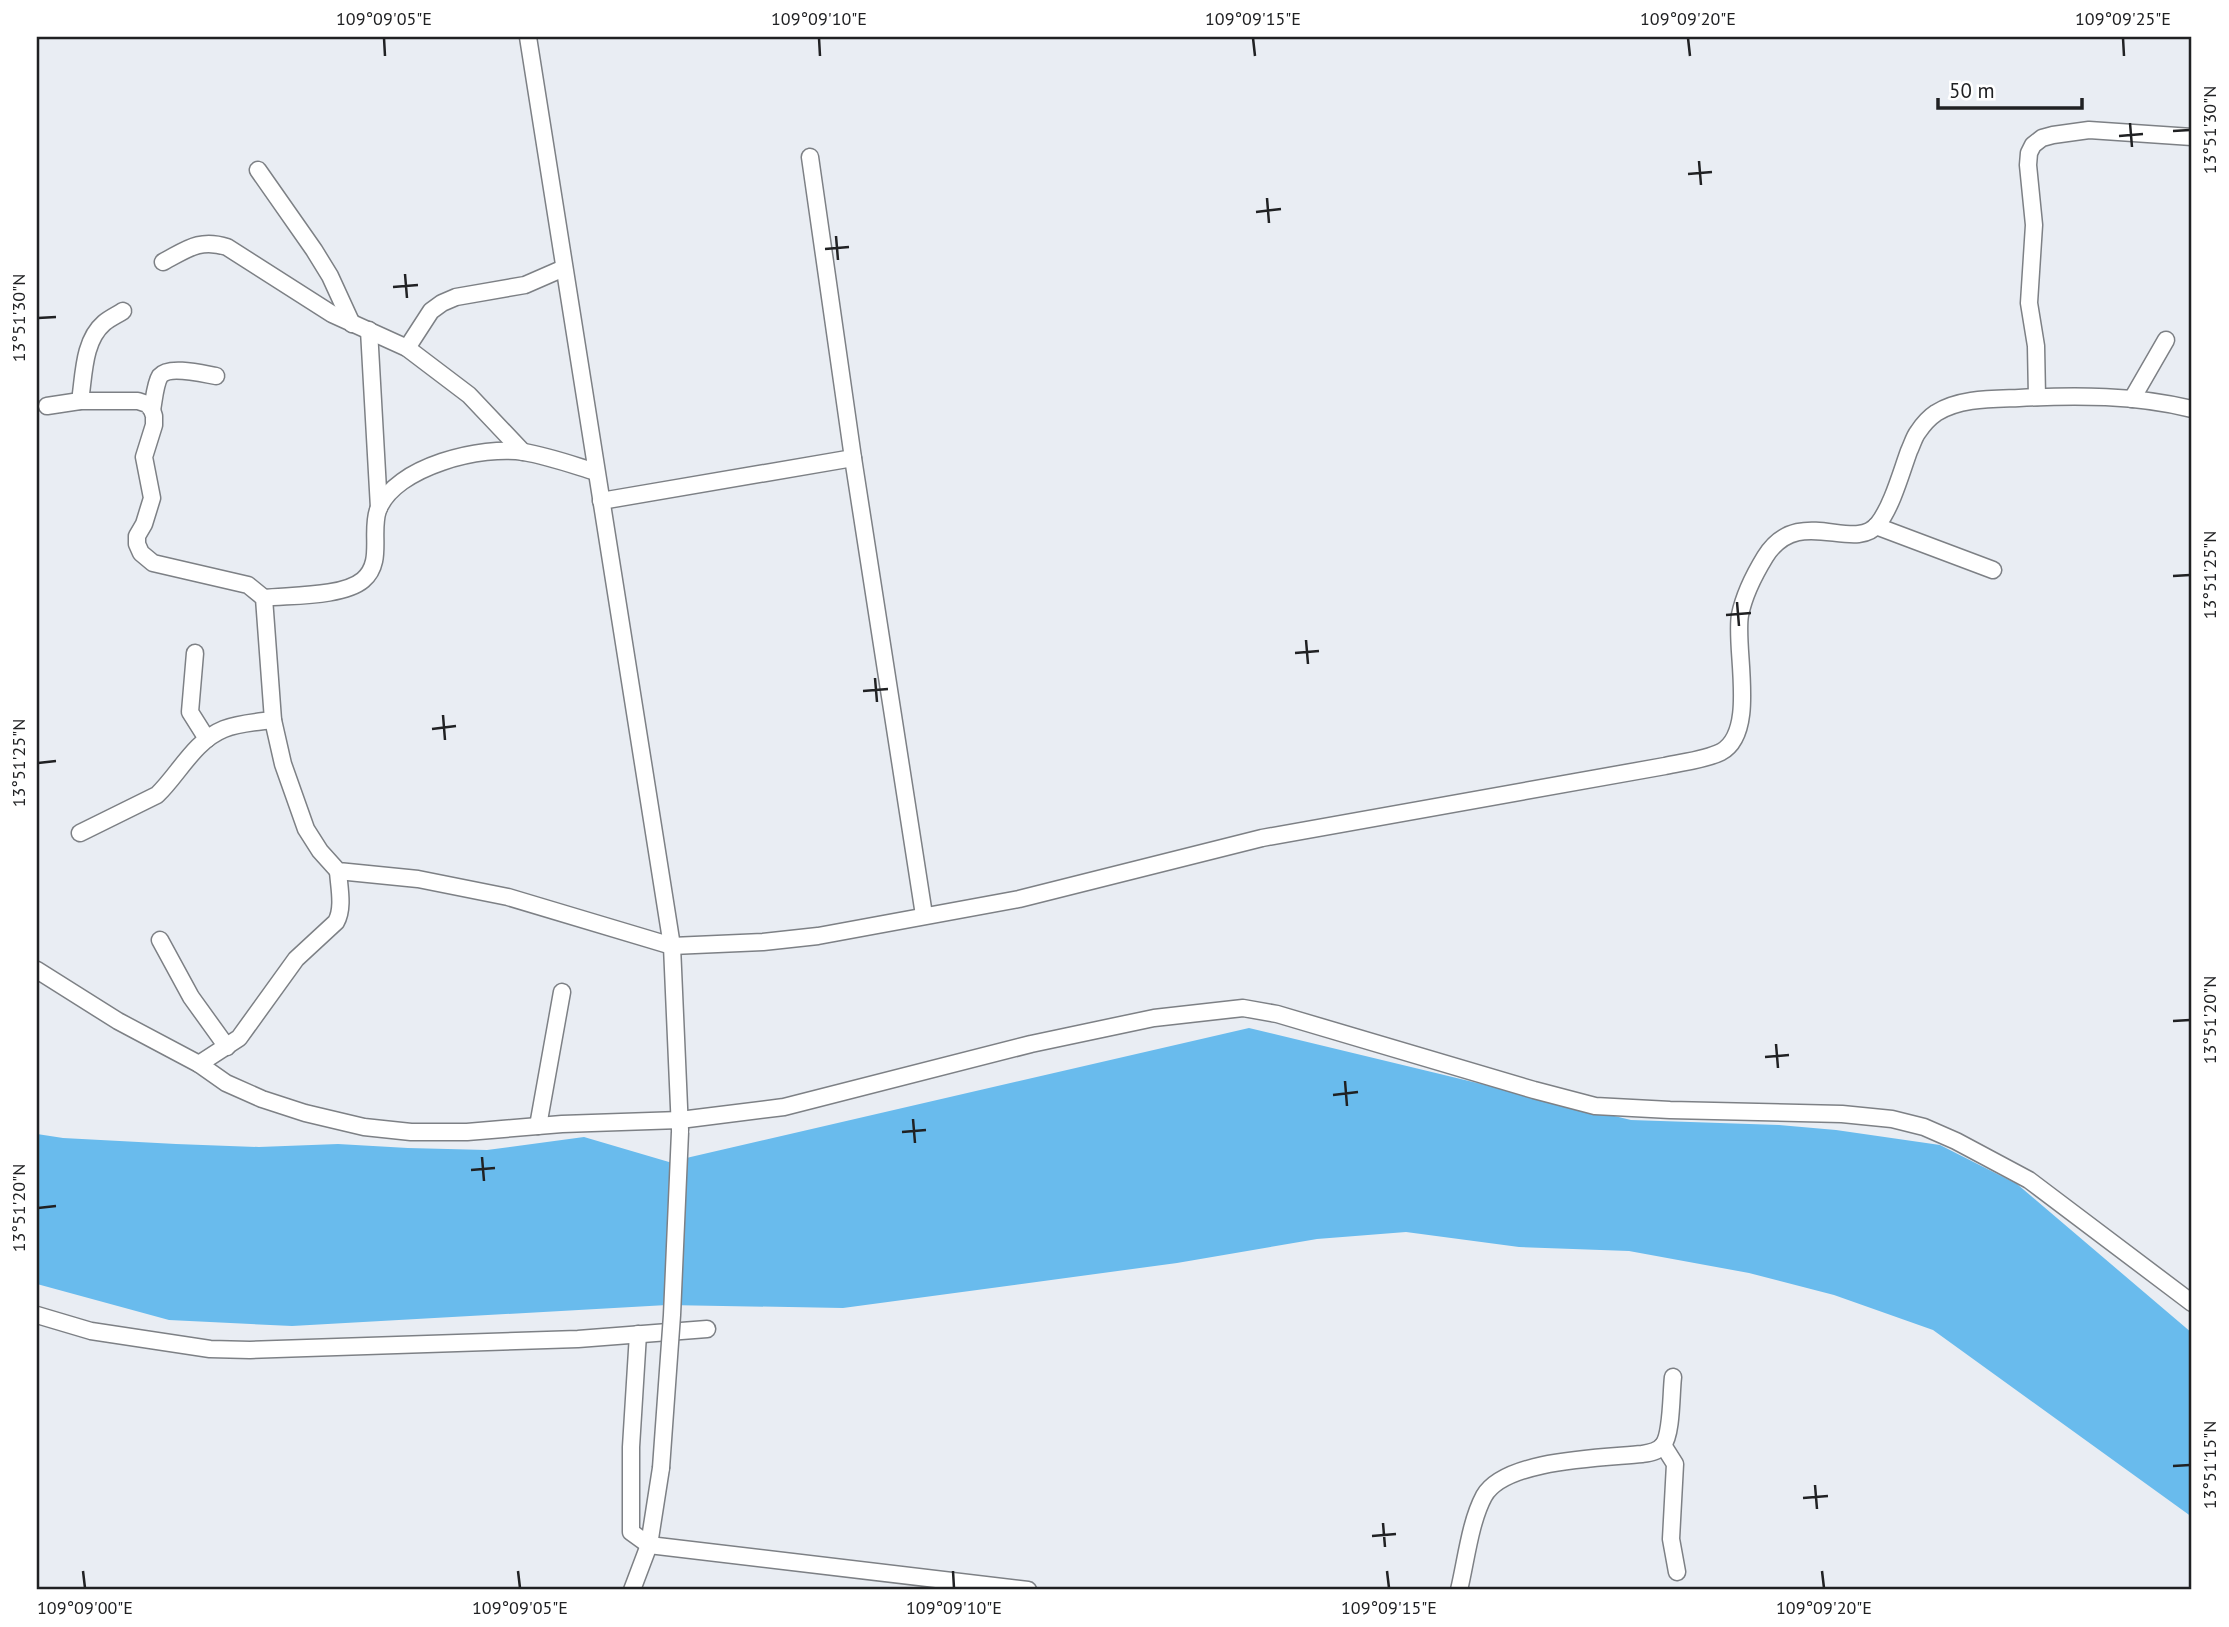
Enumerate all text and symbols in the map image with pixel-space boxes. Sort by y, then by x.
text: 109°09'05"E [336,7,432,30]
text: 109°09'10"E [771,7,867,30]
text: 109°09'15"E [1205,7,1301,30]
text: 109°09'20"E [1640,7,1736,30]
text: 109°09'25"E [2075,7,2171,30]
scale bar [1938,66,2082,110]
text: 50 m [1949,77,1995,104]
text: 13°51'30"N [2198,86,2221,174]
text: 13°51'30"N [7,274,30,362]
text: 13°51'25"N [2198,531,2221,619]
text: 13°51'25"N [7,719,30,807]
text: 13°51'20"N [2198,976,2221,1064]
text: 13°51'20"N [7,1164,30,1252]
text: 13°51'15"N [2198,1421,2221,1509]
text: 109°09'00"E [37,1596,133,1619]
text: 109°09'05"E [472,1596,568,1619]
text: 109°09'10"E [906,1596,1002,1619]
text: 109°09'15"E [1341,1596,1437,1619]
text: 109°09'20"E [1776,1596,1872,1619]

